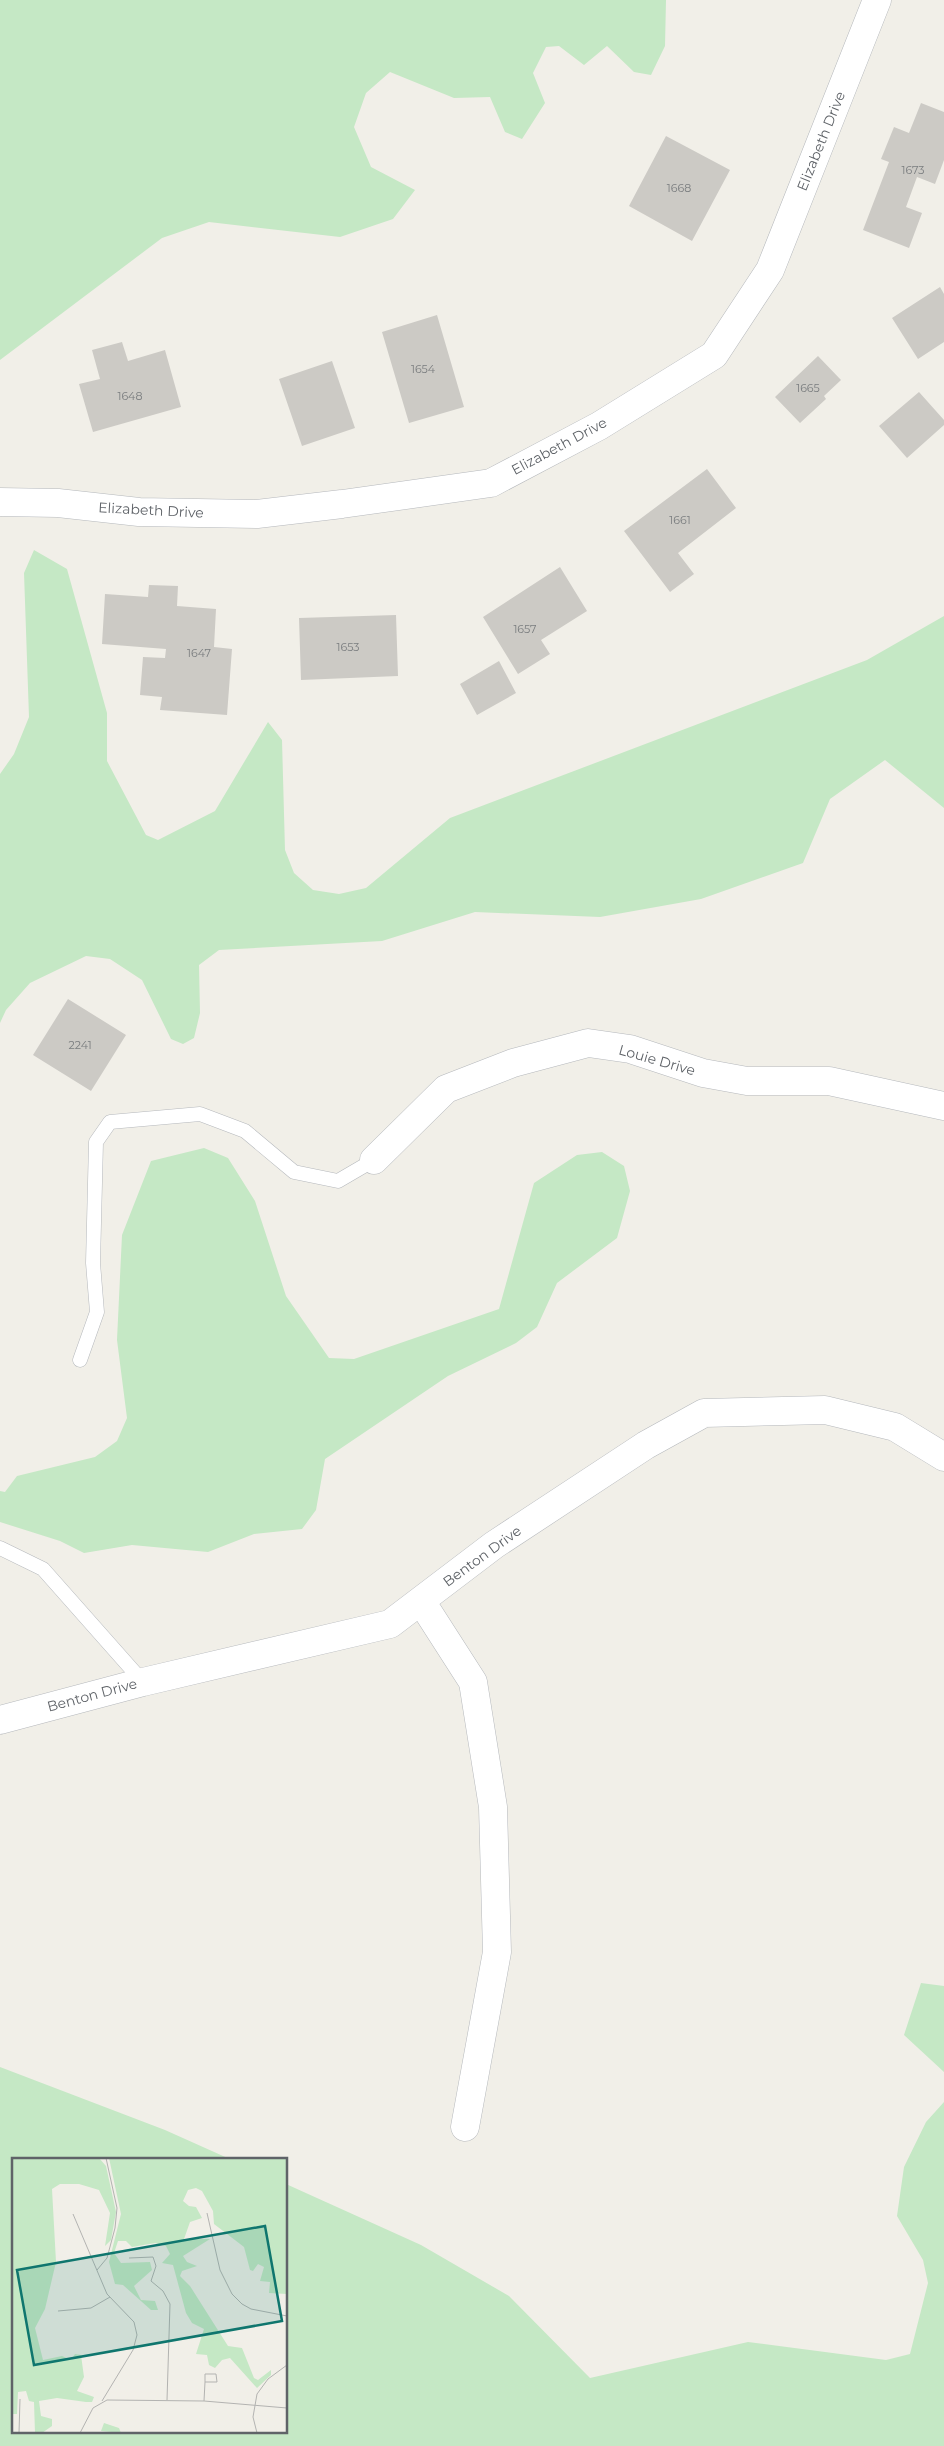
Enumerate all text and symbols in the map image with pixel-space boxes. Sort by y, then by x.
street label: Elizabeth Drive [793,89,849,193]
house number: 1673 [901,163,925,177]
house number: 1668 [667,181,691,195]
house number: 1654 [411,362,436,376]
house number: 1665 [796,381,820,395]
house number: 1648 [117,389,143,403]
street label: Elizabeth Drive [508,413,610,479]
street label: Elizabeth Drive [98,498,204,522]
house number: 1661 [669,513,691,527]
house number: 1657 [513,622,537,636]
house number: 1653 [336,640,360,654]
house number: 1647 [187,646,211,660]
house number: 2241 [68,1038,92,1052]
street label: Louie Drive [617,1040,697,1080]
street label: Benton Drive [439,1522,525,1590]
street label: Benton Drive [45,1674,139,1716]
inset map [12,2158,288,2434]

